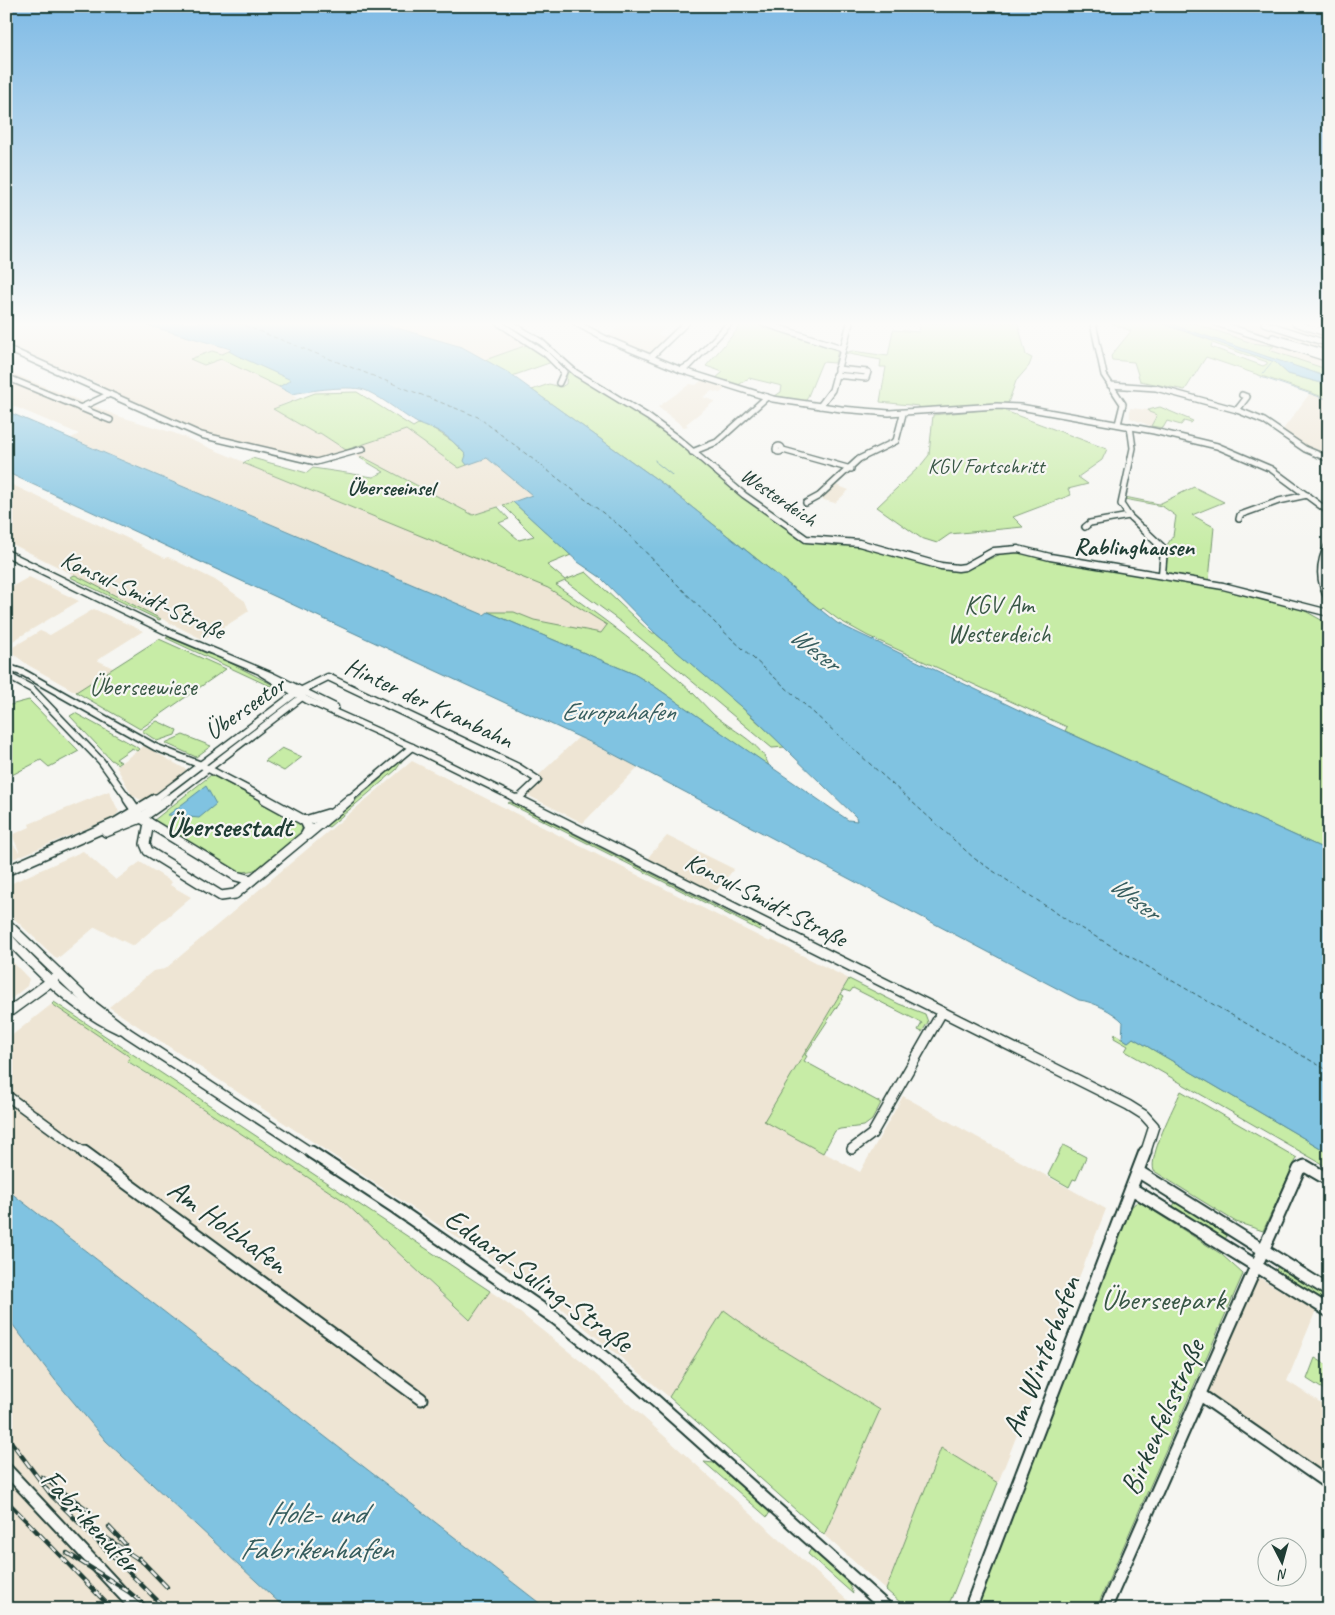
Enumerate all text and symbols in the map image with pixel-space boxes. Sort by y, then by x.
park label: KGV Fortschritt [928,453,1046,479]
street label: Westerdeich [736,462,823,532]
district label: Überseeinsel [347,475,439,501]
district label: Rablinghausen [1074,532,1195,562]
street label: Konsul-Smidt-Straße [56,543,232,648]
park label: KGV Am Westerdeich [947,589,1051,650]
water label: Weser [784,619,849,681]
street label: Hinter der Kranbahn [340,650,519,756]
street label: Überseetor [199,668,293,747]
park label: Überseewiese [89,671,199,703]
water label: Europahafen [561,695,677,728]
district label: Überseestadt [166,809,295,844]
street label: Konsul-Smidt-Straße [680,845,854,955]
water label: Weser [1104,868,1169,930]
street label: Am Holzhafen [161,1170,297,1283]
street label: Eduard-Suling-Straße [437,1199,642,1362]
street label: Am Winterhafen [993,1269,1090,1442]
park label: Überseepark [1101,1280,1227,1318]
street label: Birkenfelsstraße [1111,1331,1214,1501]
street label: Fabrikenufer [33,1461,151,1583]
water label: Holz- und Fabrikenhafen [239,1493,395,1568]
north arrow [1258,1538,1308,1588]
text: N [1276,1566,1289,1584]

